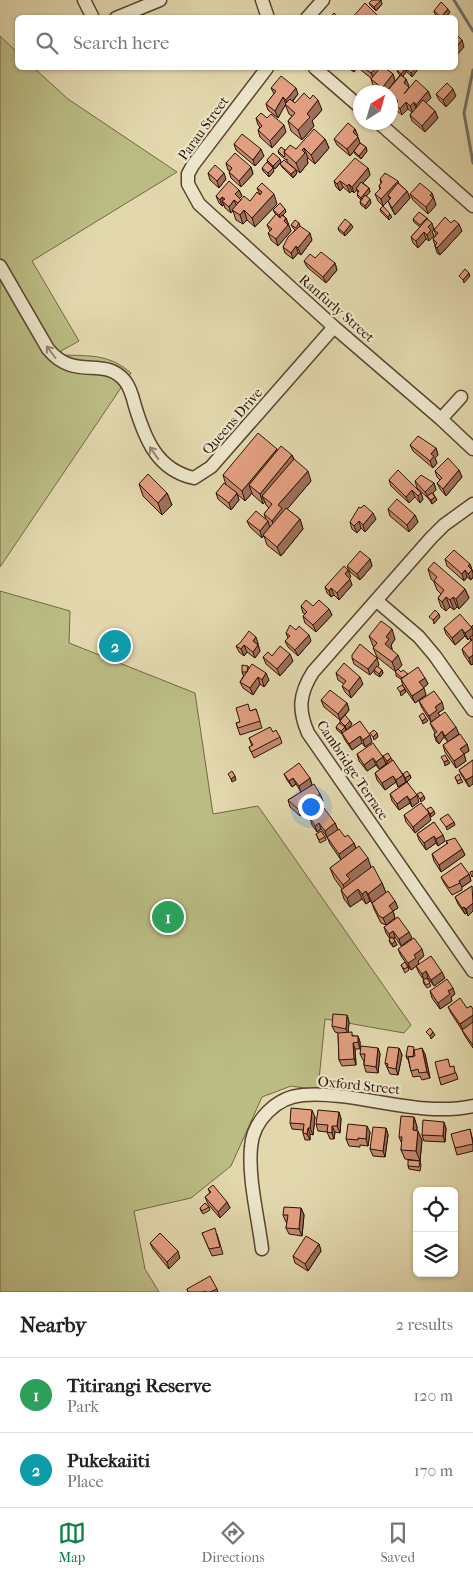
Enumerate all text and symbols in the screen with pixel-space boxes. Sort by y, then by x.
search box [15,15,458,70]
icon: search [33,29,61,57]
text: Search here [73,32,169,54]
north arrow [353,85,398,130]
street label: Parau Street [174,93,232,164]
street label: Ranfurly Street [295,271,378,346]
one-way arrow [46,345,56,359]
street label: Queens Drive [199,384,266,458]
one-way arrow [149,447,160,460]
pin: 2 [99,627,131,665]
street label: Cambridge Terrace [313,717,392,823]
your location [298,794,324,820]
pin: 1 [152,898,184,936]
street label: Oxford Street [317,1073,401,1098]
map controls [413,1187,458,1277]
button: locate [413,1187,458,1232]
button: layers [413,1232,458,1277]
text: Nearby [20,1313,86,1337]
text: 2 results [396,1315,453,1334]
text: Titirangi Reserve [67,1375,211,1397]
text: 1 [33,1386,39,1405]
text: 120 m [414,1386,453,1405]
text: Park [67,1397,99,1416]
text: Pukekaiiti [67,1450,150,1472]
text: 2 [32,1461,40,1480]
text: 170 m [414,1461,453,1480]
text: Place [67,1472,103,1491]
tab: Map [58,1519,86,1566]
tab: Directions [202,1519,265,1566]
tab: Saved [380,1519,415,1566]

